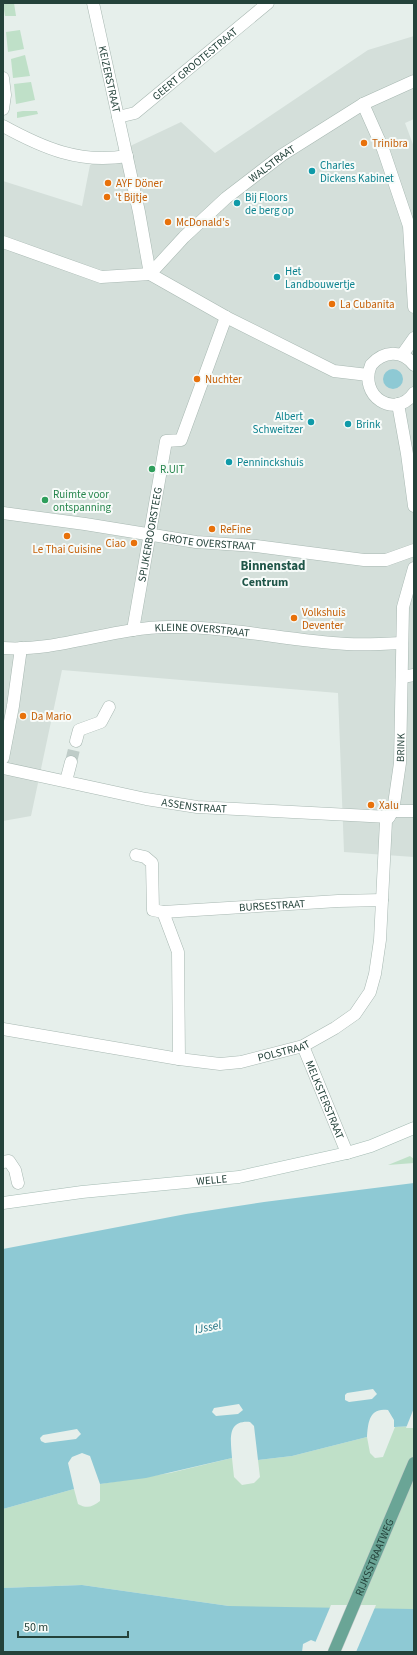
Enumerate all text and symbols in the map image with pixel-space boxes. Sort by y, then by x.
street label: GEERT GROOTESTRAAT [149,24,241,104]
street label: KEIZERSTRAAT [95,45,124,114]
place label: Trinibra [372,136,408,151]
marker: Trinibra [359,138,369,148]
street label: WALSTRAAT [246,141,298,186]
place label: Charles Dickens Kabinet [320,158,394,186]
marker: Charles Dickens Kabinet [307,166,317,176]
place label: AYF Döner [116,176,163,191]
marker: AYF Döner [103,178,113,188]
place label: 't Bijtje [115,190,148,205]
place label: Bij Floors de berg op [245,190,294,218]
marker: 't Bijtje [102,192,112,202]
marker: Bij Floors de berg op [232,198,242,208]
place label: McDonald's [176,215,230,230]
marker: McDonald's [163,217,173,227]
place label: Het Landbouwertje [285,264,356,292]
marker: Het Landbouwertje [272,272,282,282]
place label: La Cubanita [340,297,394,312]
marker: La Cubanita [327,299,337,309]
place label: Nuchter [205,372,242,387]
marker: Nuchter [192,374,202,384]
place label: Albert Schweitzer [253,409,303,437]
marker: Albert Schweitzer [306,417,316,427]
place label: Brink [356,417,381,432]
marker: Brink [343,419,353,429]
place label: Penninckshuis [237,455,304,470]
marker: Penninckshuis [224,457,234,467]
place label: R.UIT [160,462,185,477]
marker: R.UIT [147,464,157,474]
street label: SPIJKERBOORSTEEG [135,486,166,583]
place label: Ruimte voor ontspanning [53,487,111,515]
marker: Ruimte voor ontspanning [40,495,50,505]
place label: ReFine [220,522,252,537]
marker: ReFine [207,524,217,534]
street label: GROTE OVERSTRAAT [161,530,256,554]
marker: Le Thai Cuisine [62,531,72,541]
place label: Ciao [106,536,126,551]
marker: Ciao [129,538,139,548]
place label: Le Thai Cuisine [33,542,102,557]
district label: Binnenstad [240,557,306,575]
district label: Centrum [242,574,288,591]
place label: Volkshuis Deventer [302,605,346,633]
marker: Volkshuis Deventer [289,613,299,623]
street label: KLEINE OVERSTRAAT [154,620,251,641]
place label: Da Mario [31,709,72,724]
marker: Da Mario [18,711,28,721]
street label: BRINK [393,732,409,762]
street label: ASSENSTRAAT [160,795,227,817]
place label: Xalu [379,798,399,813]
marker: Xalu [366,800,376,810]
street label: BURSESTRAAT [239,896,306,915]
street label: POLSTRAAT [256,1036,313,1065]
street label: MELKSTERSTRAAT [302,1058,348,1142]
street label: WELLE [196,1171,228,1189]
water label: IJssel [193,1317,223,1338]
street label: RIJKSSTRAATWEG [352,1516,398,1598]
scale bar [18,1613,128,1639]
text: 50 m [24,1619,48,1636]

